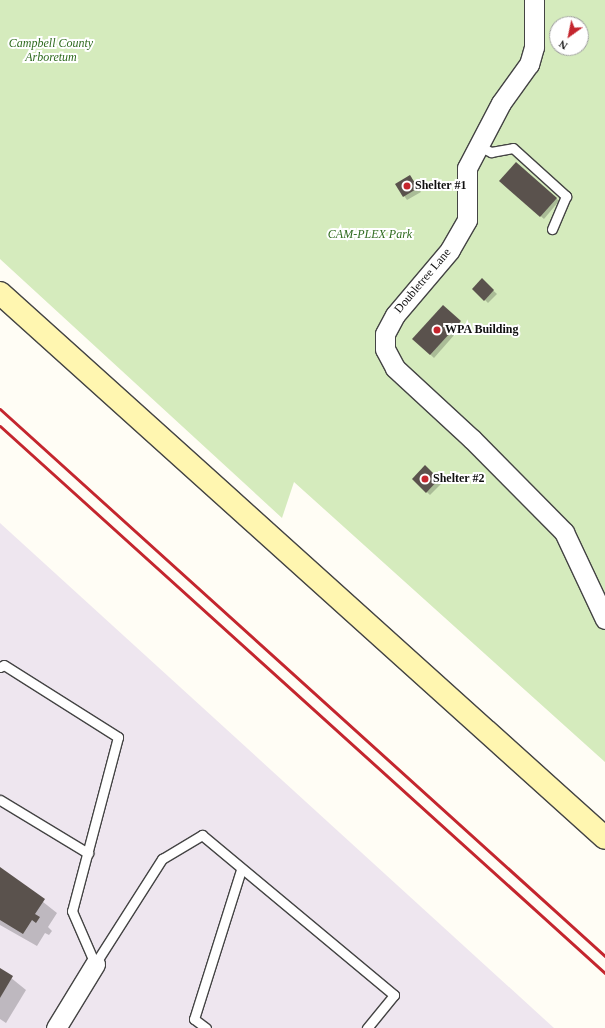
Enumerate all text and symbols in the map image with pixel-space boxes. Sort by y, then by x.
north arrow [549,16,589,56]
park label: Campbell County Arboretum [9,37,93,65]
text: N [556,38,570,52]
place label: Shelter #1 [415,179,467,193]
marker: Shelter #1 [402,181,412,191]
park label: CAM-PLEX Park [328,228,412,242]
street label: Doubletree Lane [392,246,454,316]
place label: WPA Building [445,323,519,337]
marker: WPA Building [432,325,442,335]
place label: Shelter #2 [433,472,485,486]
marker: Shelter #2 [420,474,430,484]

